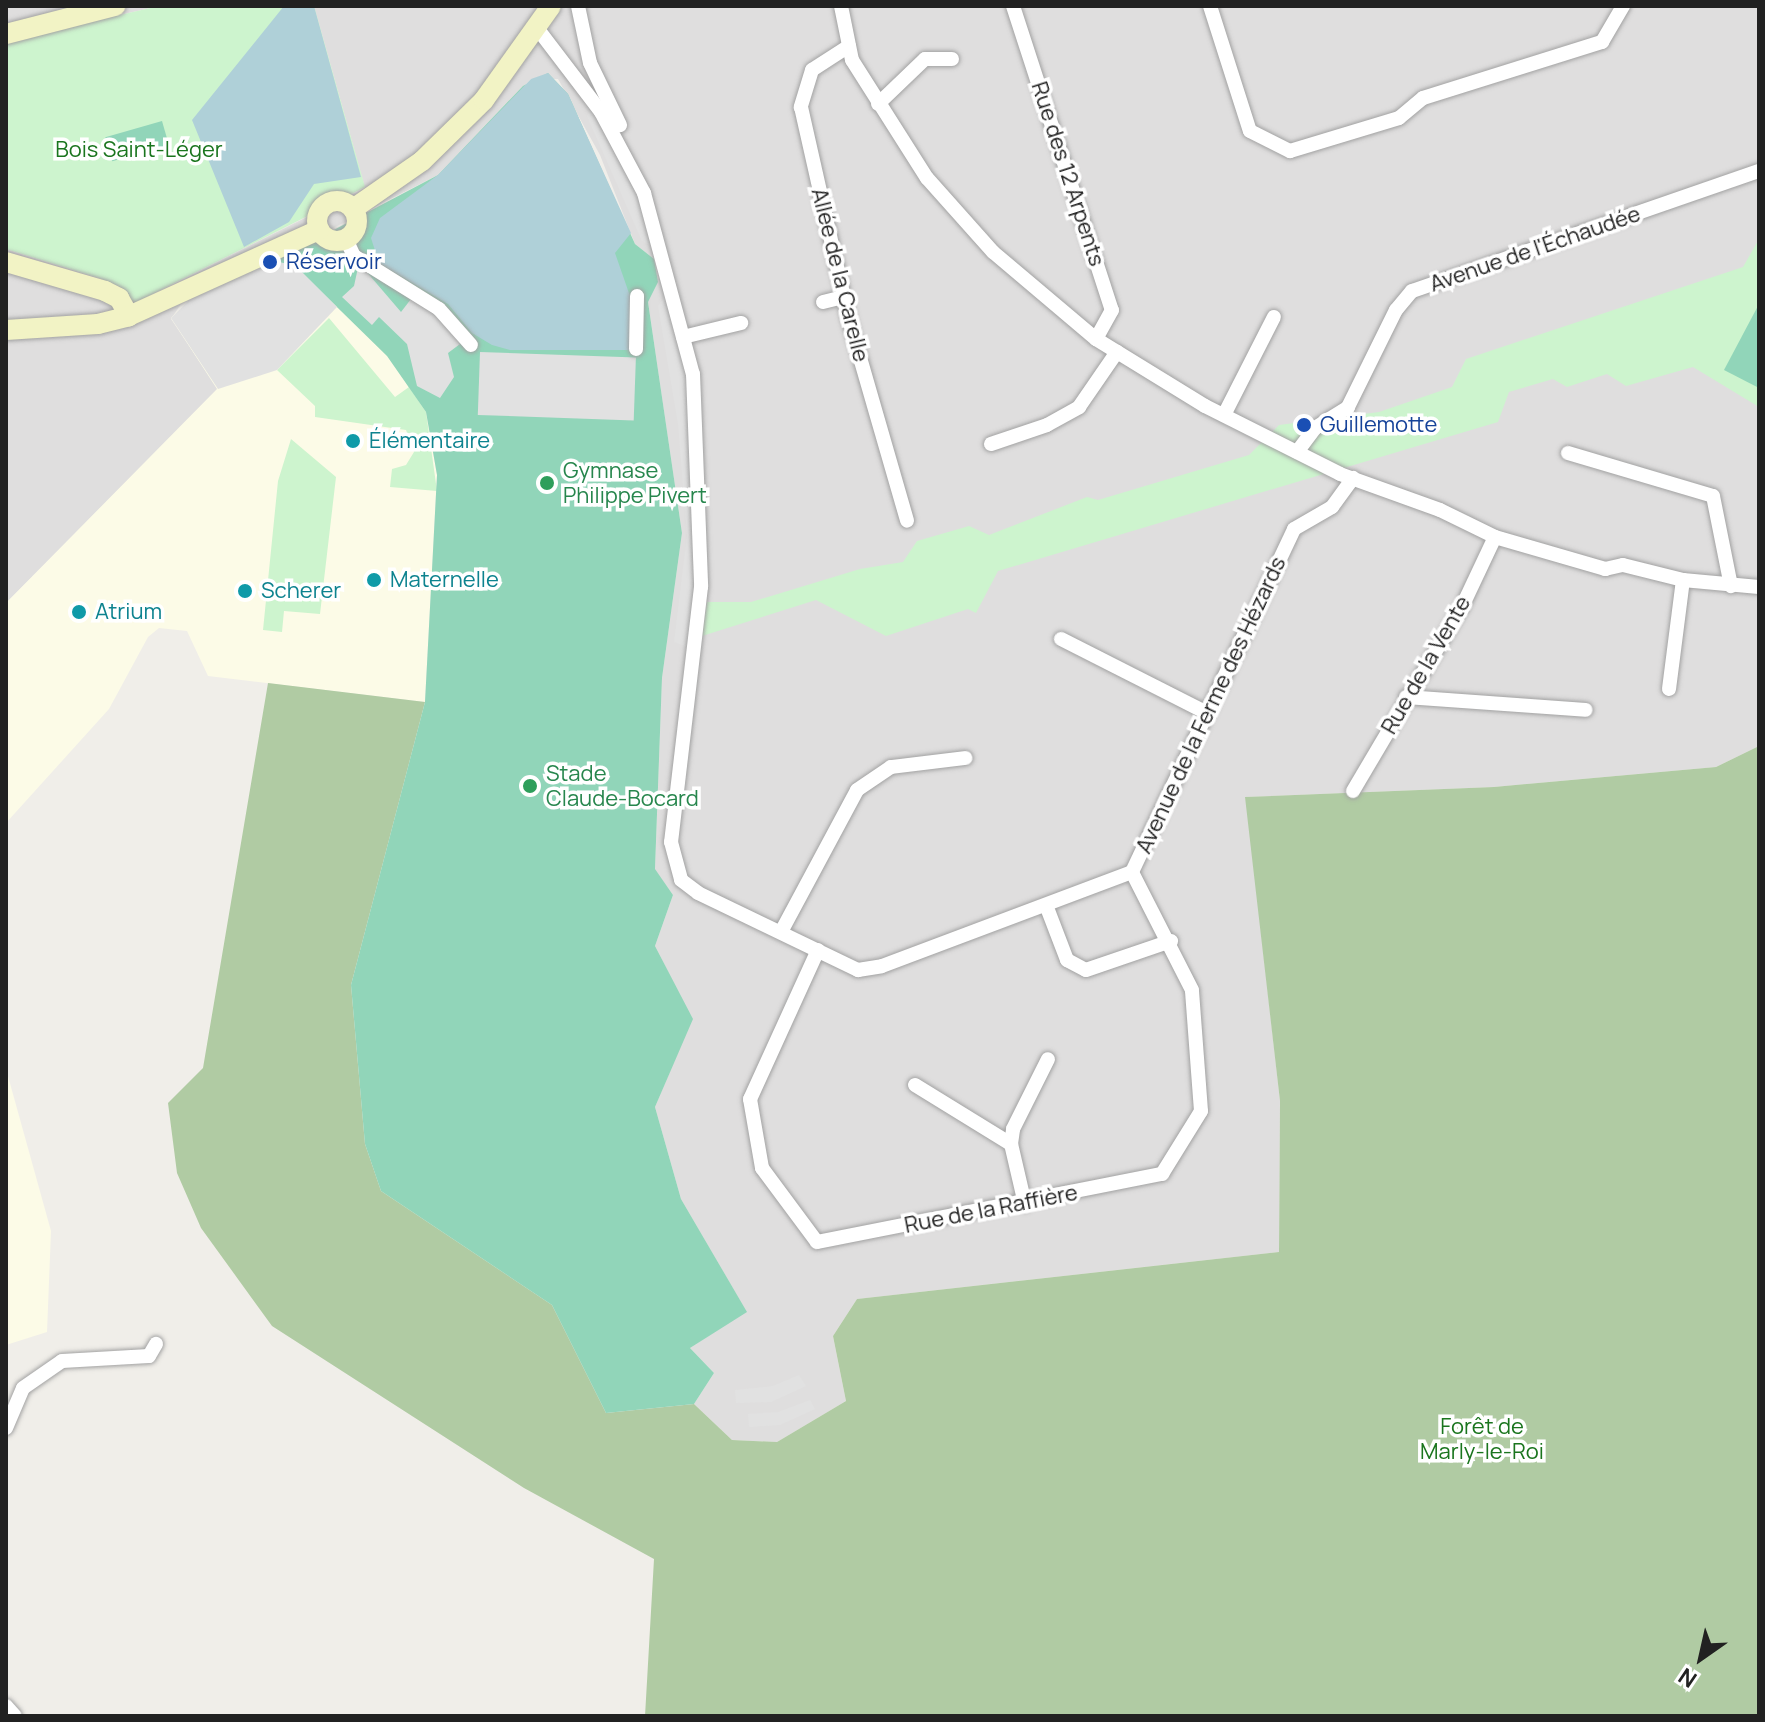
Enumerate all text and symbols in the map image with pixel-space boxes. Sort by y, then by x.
street label: Rue des 12 Arpents [1026,78,1110,270]
park label: Bois Saint-Léger [55,137,223,163]
street label: Allée de la Carelle [806,185,874,365]
street label: Avenue de l'Échaudée [1426,201,1644,297]
place label: Réservoir [286,249,382,275]
marker: Réservoir [261,253,279,271]
place label: Guillemotte [1320,412,1437,438]
marker: Guillemotte [1295,416,1313,434]
place label: Élémentaire [369,428,490,454]
marker: Élémentaire [344,432,362,450]
place label: Gymnase Philippe Pivert [563,457,707,508]
marker: Gymnase Philippe Pivert [538,474,556,492]
street label: Avenue de la Ferme des Hézards [1130,552,1292,858]
place label: Maternelle [390,567,499,593]
marker: Maternelle [365,571,383,589]
place label: Scherer [261,578,341,604]
marker: Scherer [236,582,254,600]
street label: Rue de la Vente [1376,591,1476,739]
place label: Atrium [95,599,162,625]
marker: Atrium [70,603,88,621]
place label: Stade Claude-Bocard [546,760,699,812]
marker: Stade Claude-Bocard [521,777,539,795]
street label: Rue de la Raffière [902,1179,1080,1239]
park label: Forêt de Marly-le-Roi [1420,1413,1544,1464]
north arrow [1661,1618,1741,1698]
text: N [1673,1661,1703,1695]

